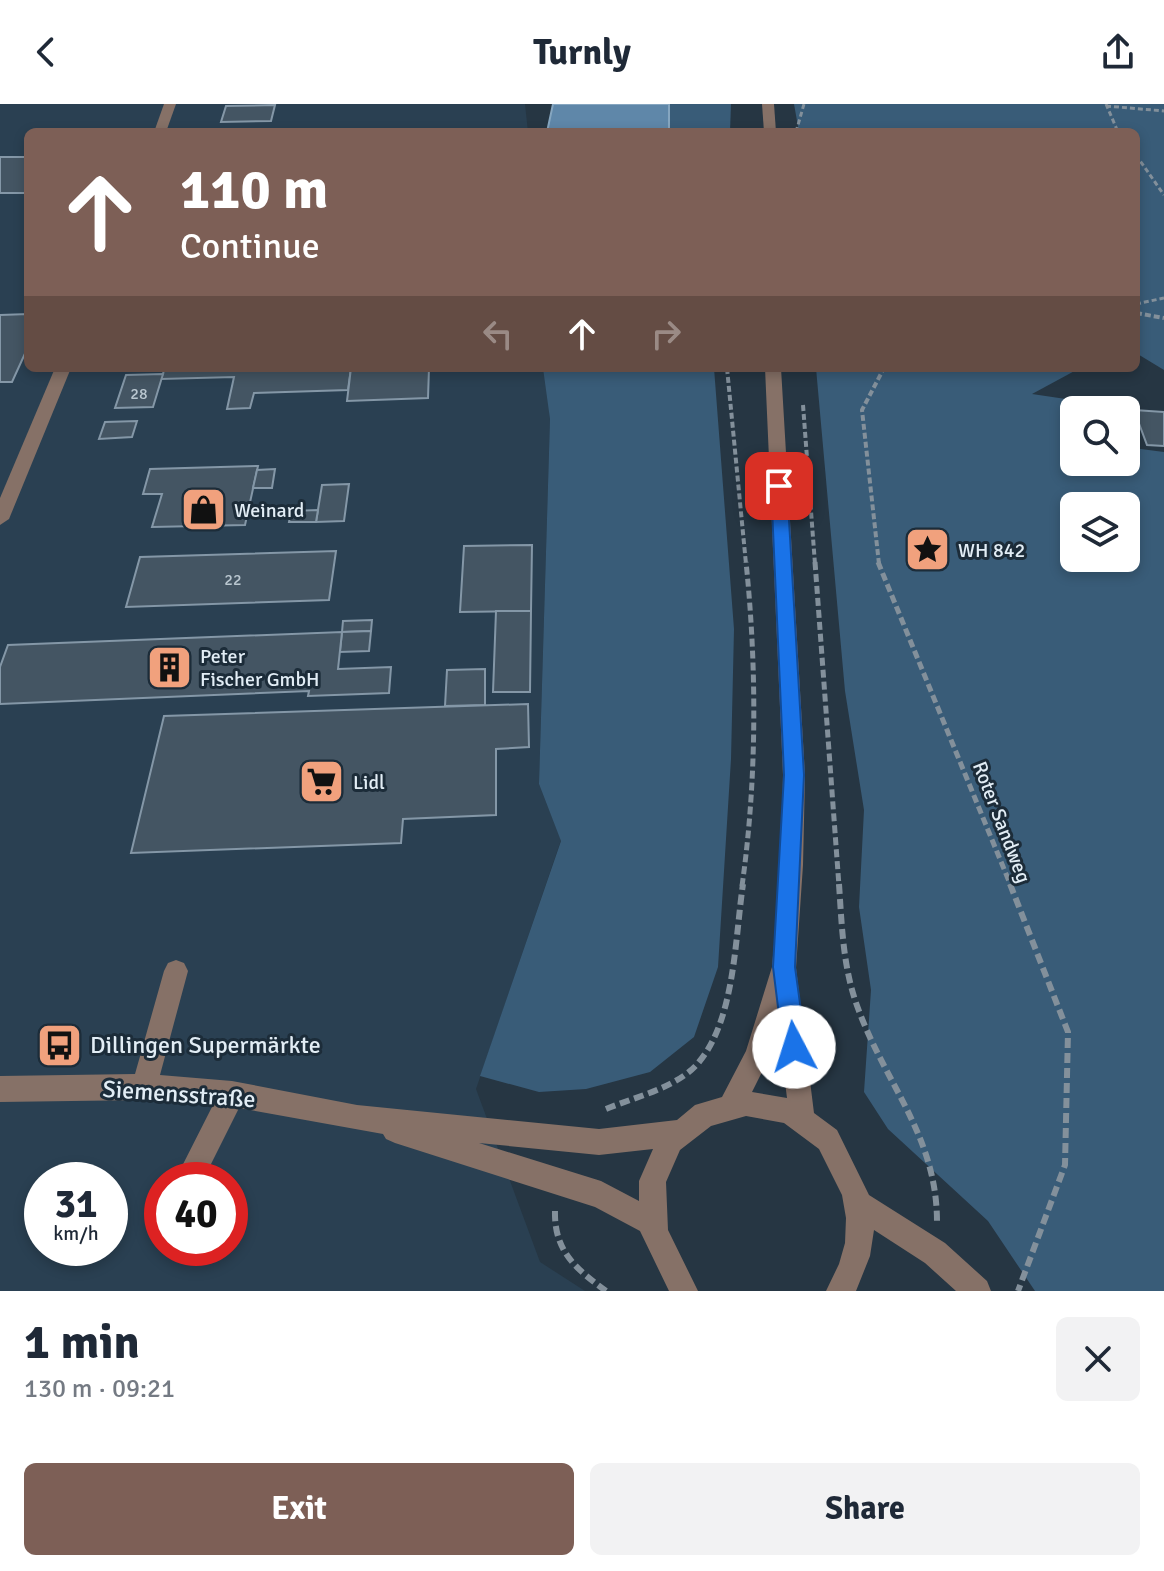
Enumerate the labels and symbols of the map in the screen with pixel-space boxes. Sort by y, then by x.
house number: 28 [130,384,148,404]
pin [745,452,813,520]
shop icon: Weinard [179,486,227,534]
place label: Weinard [234,498,304,523]
place icon: WH 842 [903,526,951,574]
place label: WH 842 [958,538,1025,563]
house number: 22 [224,570,242,590]
building icon: Peter Fischer GmbH [145,644,193,692]
place label: Peter Fischer GmbH [200,644,320,692]
supermarket icon: Lidl [298,758,346,806]
street label: Roter Sandweg [967,758,1036,886]
place label: Lidl [353,770,385,795]
position arrow [752,1005,836,1089]
bus stop icon: Dillingen Supermärkte [35,1021,83,1069]
place label: Dillingen Supermärkte [90,1030,321,1060]
street label: Siemensstraße [101,1074,257,1114]
speed limit sign: 40 [144,1162,248,1266]

